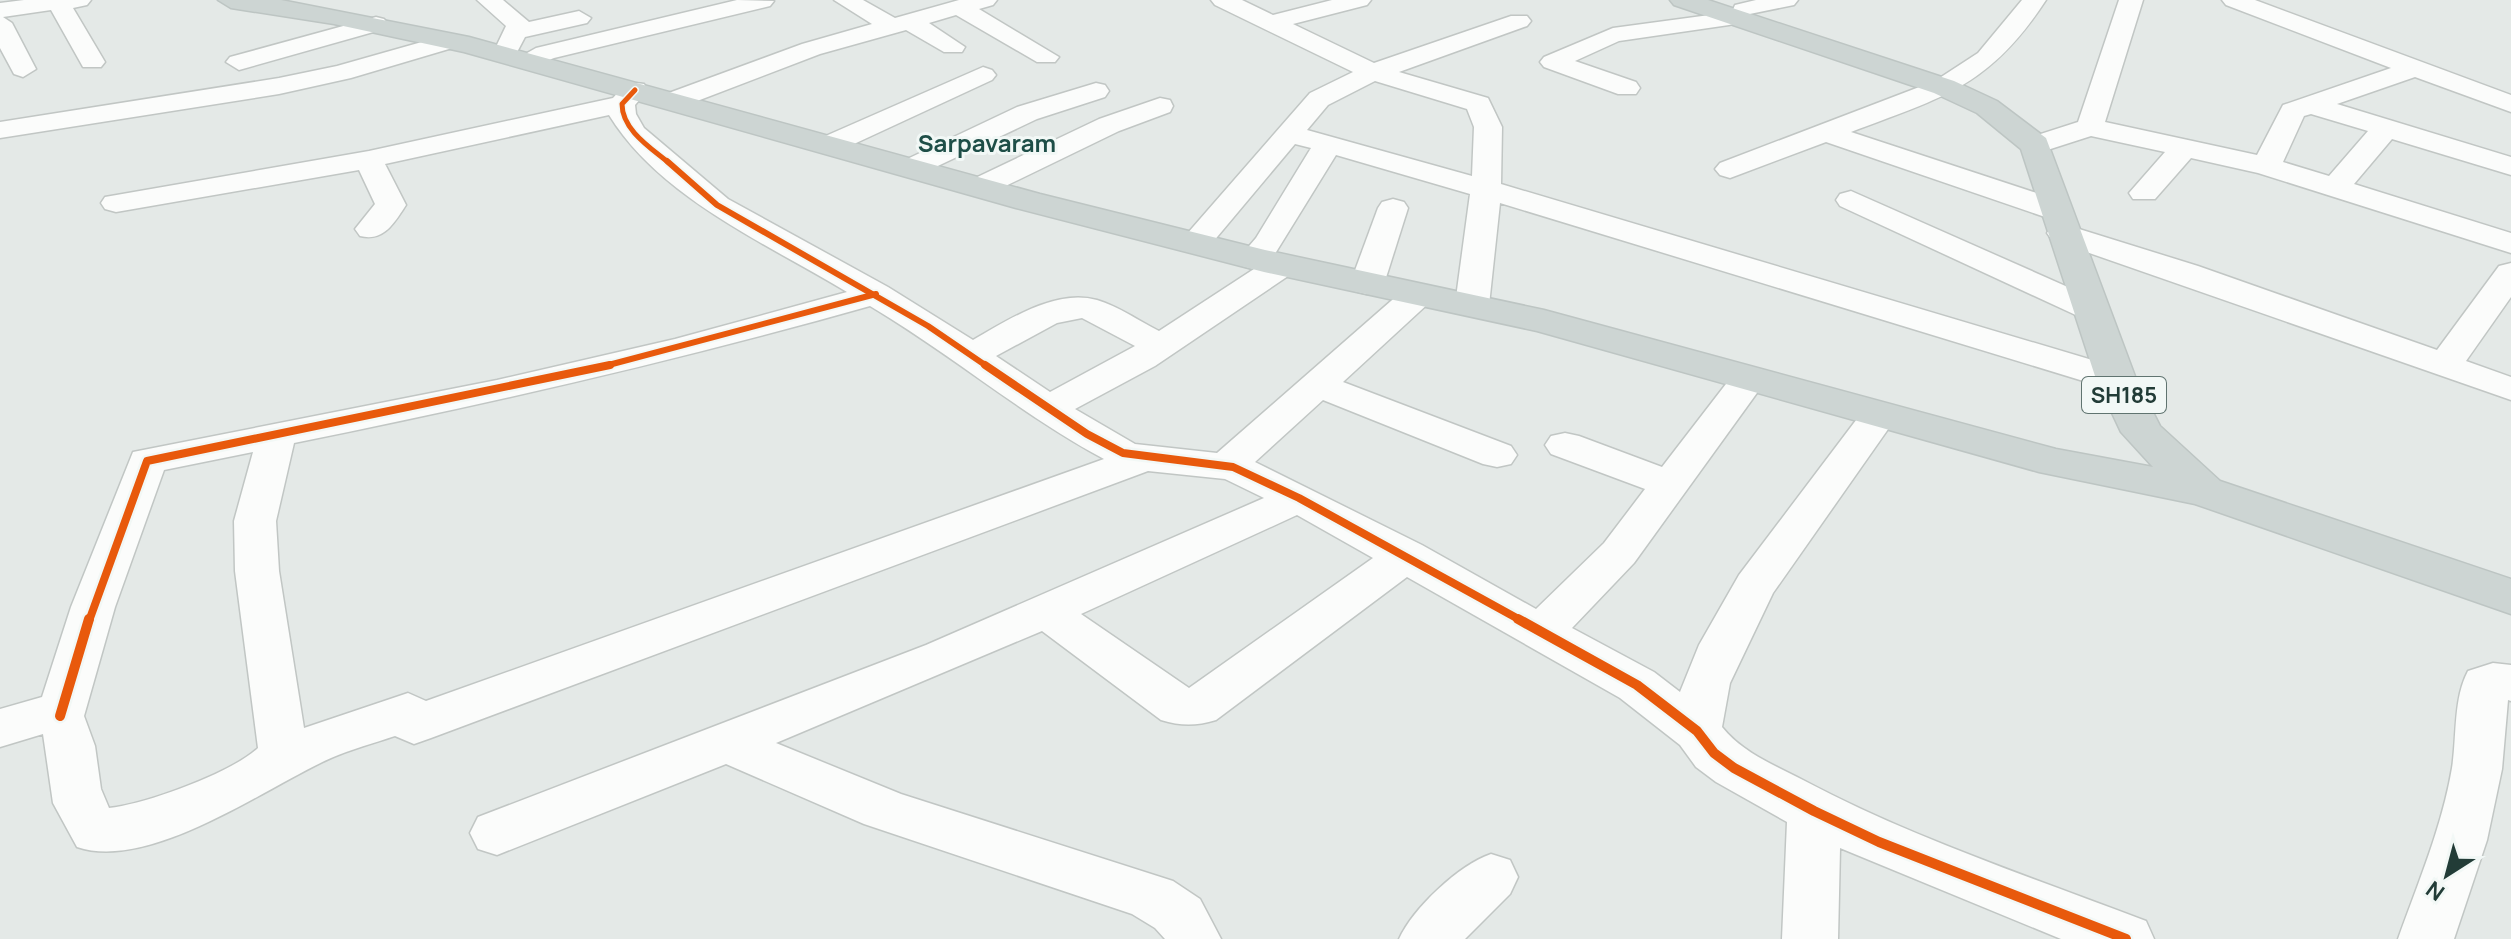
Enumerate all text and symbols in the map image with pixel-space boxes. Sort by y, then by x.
district label: Sarpavaram [918,126,1056,159]
road number: SH185 [2082,377,2166,413]
north arrow [2407,835,2487,915]
text: N [2420,874,2450,908]

